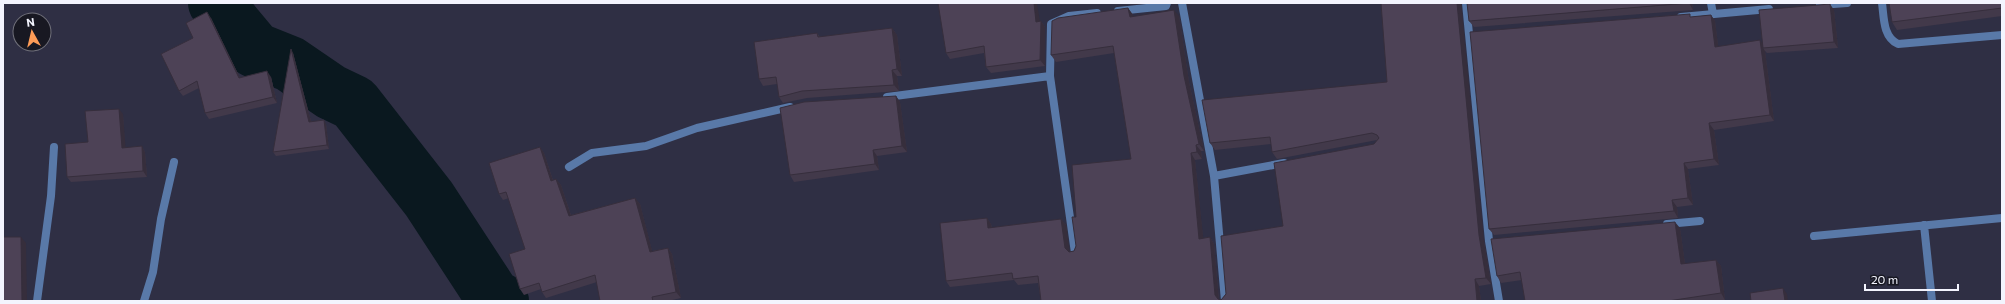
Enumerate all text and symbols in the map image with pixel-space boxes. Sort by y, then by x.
north arrow [12,12,52,52]
text: N [26,15,36,29]
scale bar [1865,266,1958,292]
text: 20 m [1871,272,1898,286]

